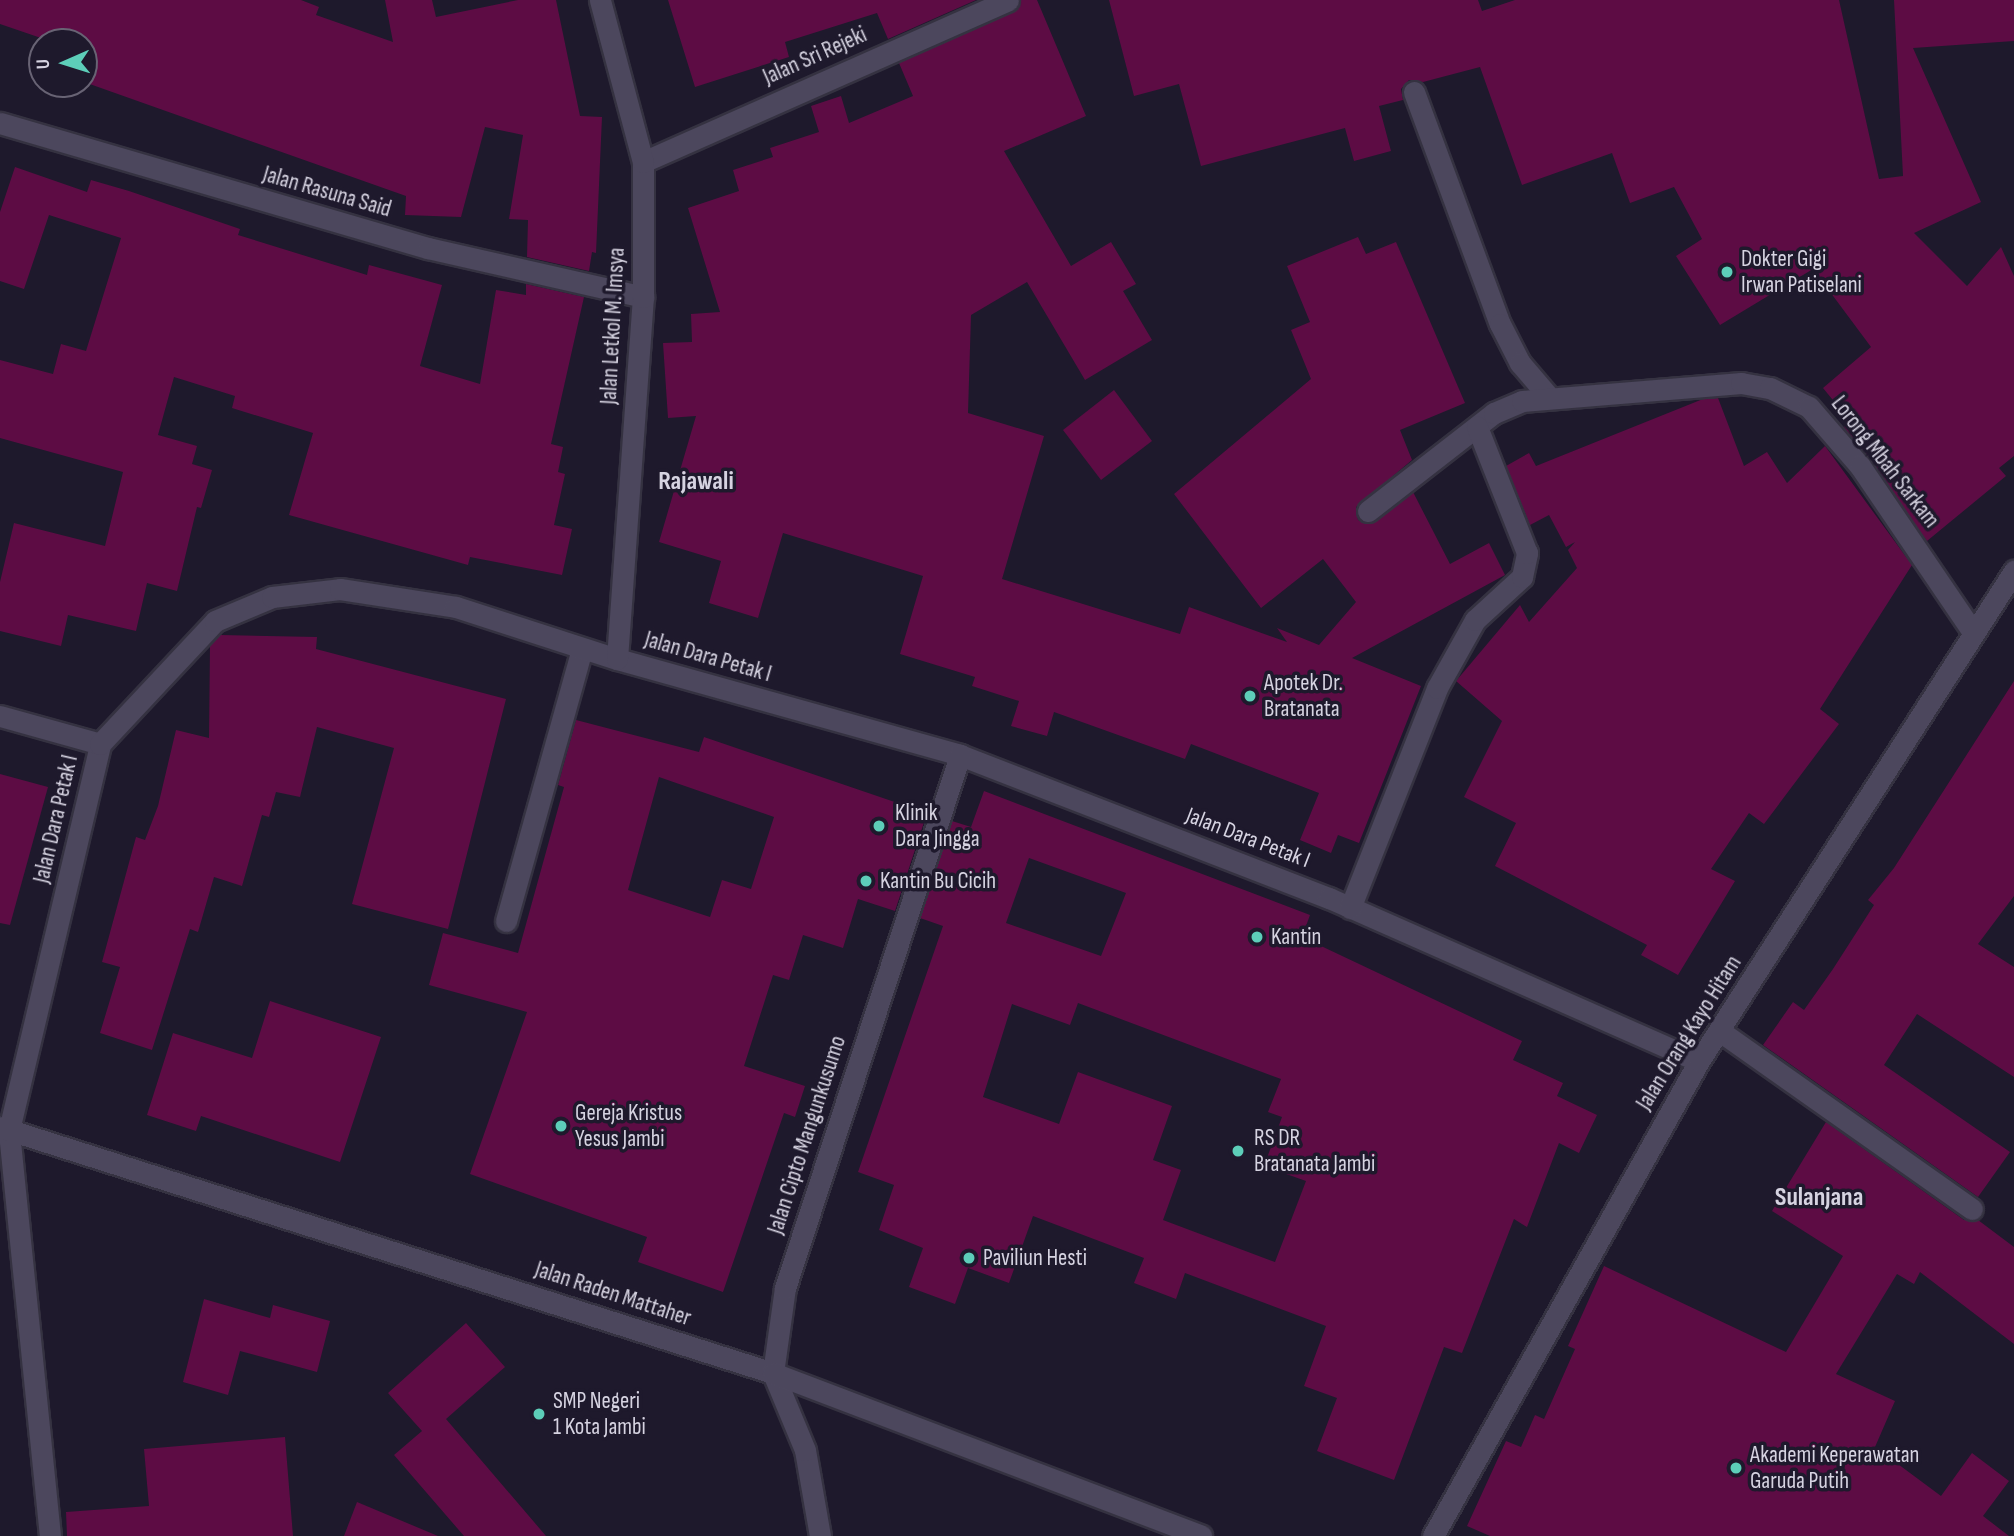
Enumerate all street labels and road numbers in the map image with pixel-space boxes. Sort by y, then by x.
street label: Jalan Sri Rejeki [759,21,871,91]
street label: Jalan Rasuna Said [260,161,394,223]
street label: Jalan Letkol M. Imsya [595,247,631,405]
street label: Lorong Mbah Sarkam [1825,391,1945,533]
street label: Jalan Dara Petak I [641,626,775,688]
street label: Jalan Dara Petak I [28,752,84,886]
street label: Jalan Dara Petak I [1182,802,1314,874]
street label: Jalan Orang Kayo Hitam [1630,951,1748,1115]
street label: Jalan Cipto Mangunkusumo [762,1032,852,1238]
street label: Jalan Raden Mattaher [531,1256,695,1332]

